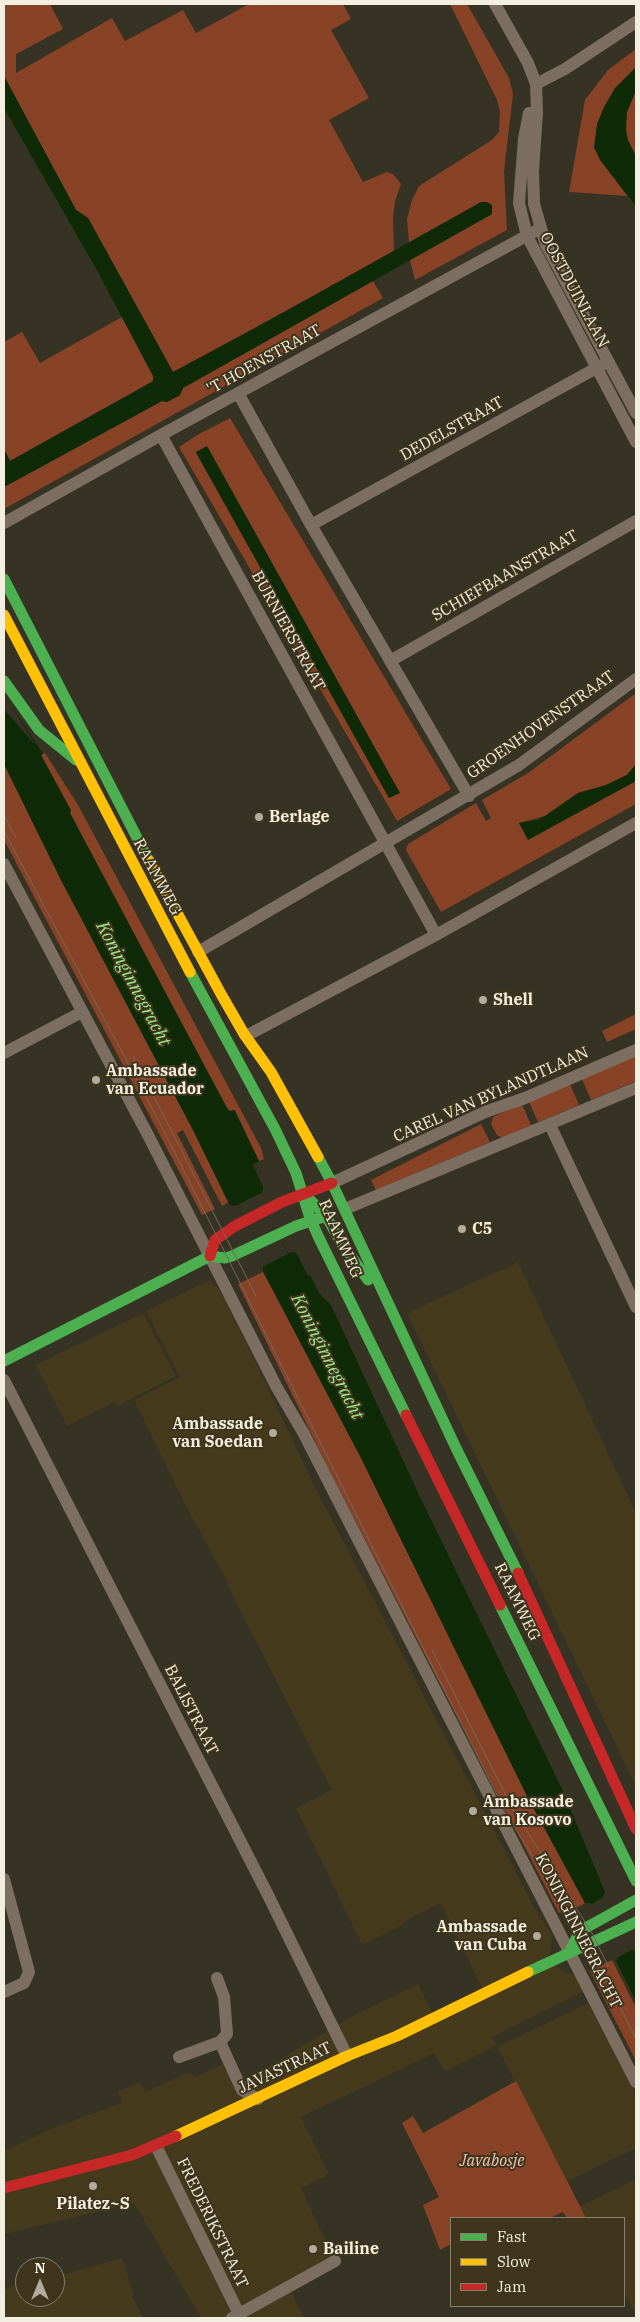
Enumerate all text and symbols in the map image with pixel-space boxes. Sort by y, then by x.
street label: OOSTDUINLAAN [535,229,613,351]
street label: 'T HOENSTRAAT [204,321,324,399]
street label: DEDELSTRAAT [397,393,507,465]
street label: SCHIEFBAANSTRAAT [429,526,581,626]
street label: BURNIERSTRAAT [247,568,329,694]
street label: GROENHOVENSTRAAT [464,667,618,783]
place label: Berlage [269,807,330,827]
marker: Berlage [253,811,265,823]
street label: RAAMWEG [129,835,185,919]
water label: Koninginnegracht [91,918,175,1050]
place label: Shell [493,990,533,1010]
marker: Shell [477,994,489,1006]
street label: CAREL VAN BYLANDTLAAN [390,1043,592,1147]
place label: Ambassade van Ecuador [106,1061,204,1099]
marker: Ambassade van Ecuador [90,1074,102,1086]
street label: RAAMWEG [314,1197,366,1281]
place label: C5 [472,1219,492,1239]
marker: C5 [456,1223,468,1235]
water label: Koninginnegracht [286,1291,368,1423]
place label: Ambassade van Soedan [172,1414,263,1452]
marker: Ambassade van Soedan [267,1427,279,1439]
street label: RAAMWEG [490,1560,544,1644]
street label: BALISTRAAT [160,1662,222,1758]
place label: Ambassade van Kosovo [483,1792,573,1830]
marker: Ambassade van Kosovo [467,1805,479,1817]
street label: KONINGINNEGRACHT [531,1850,625,2012]
place label: Ambassade van Cuba [437,1917,527,1955]
marker: Ambassade van Cuba [531,1930,543,1942]
street label: JAVASTRAAT [236,2038,334,2098]
park label: Javabosje [460,2151,524,2171]
street label: FREDERIKSTRAAT [172,2155,252,2291]
marker: Pilatez~S [87,2180,99,2192]
place label: Pilatez~S [56,2194,130,2214]
legend [450,2217,625,2307]
text: Fast [497,2227,527,2246]
place label: Bailine [323,2239,379,2259]
marker: Bailine [307,2243,319,2255]
text: Slow [497,2252,530,2271]
north arrow [15,2257,65,2307]
text: N [34,2259,46,2277]
text: Jam [497,2277,526,2296]

